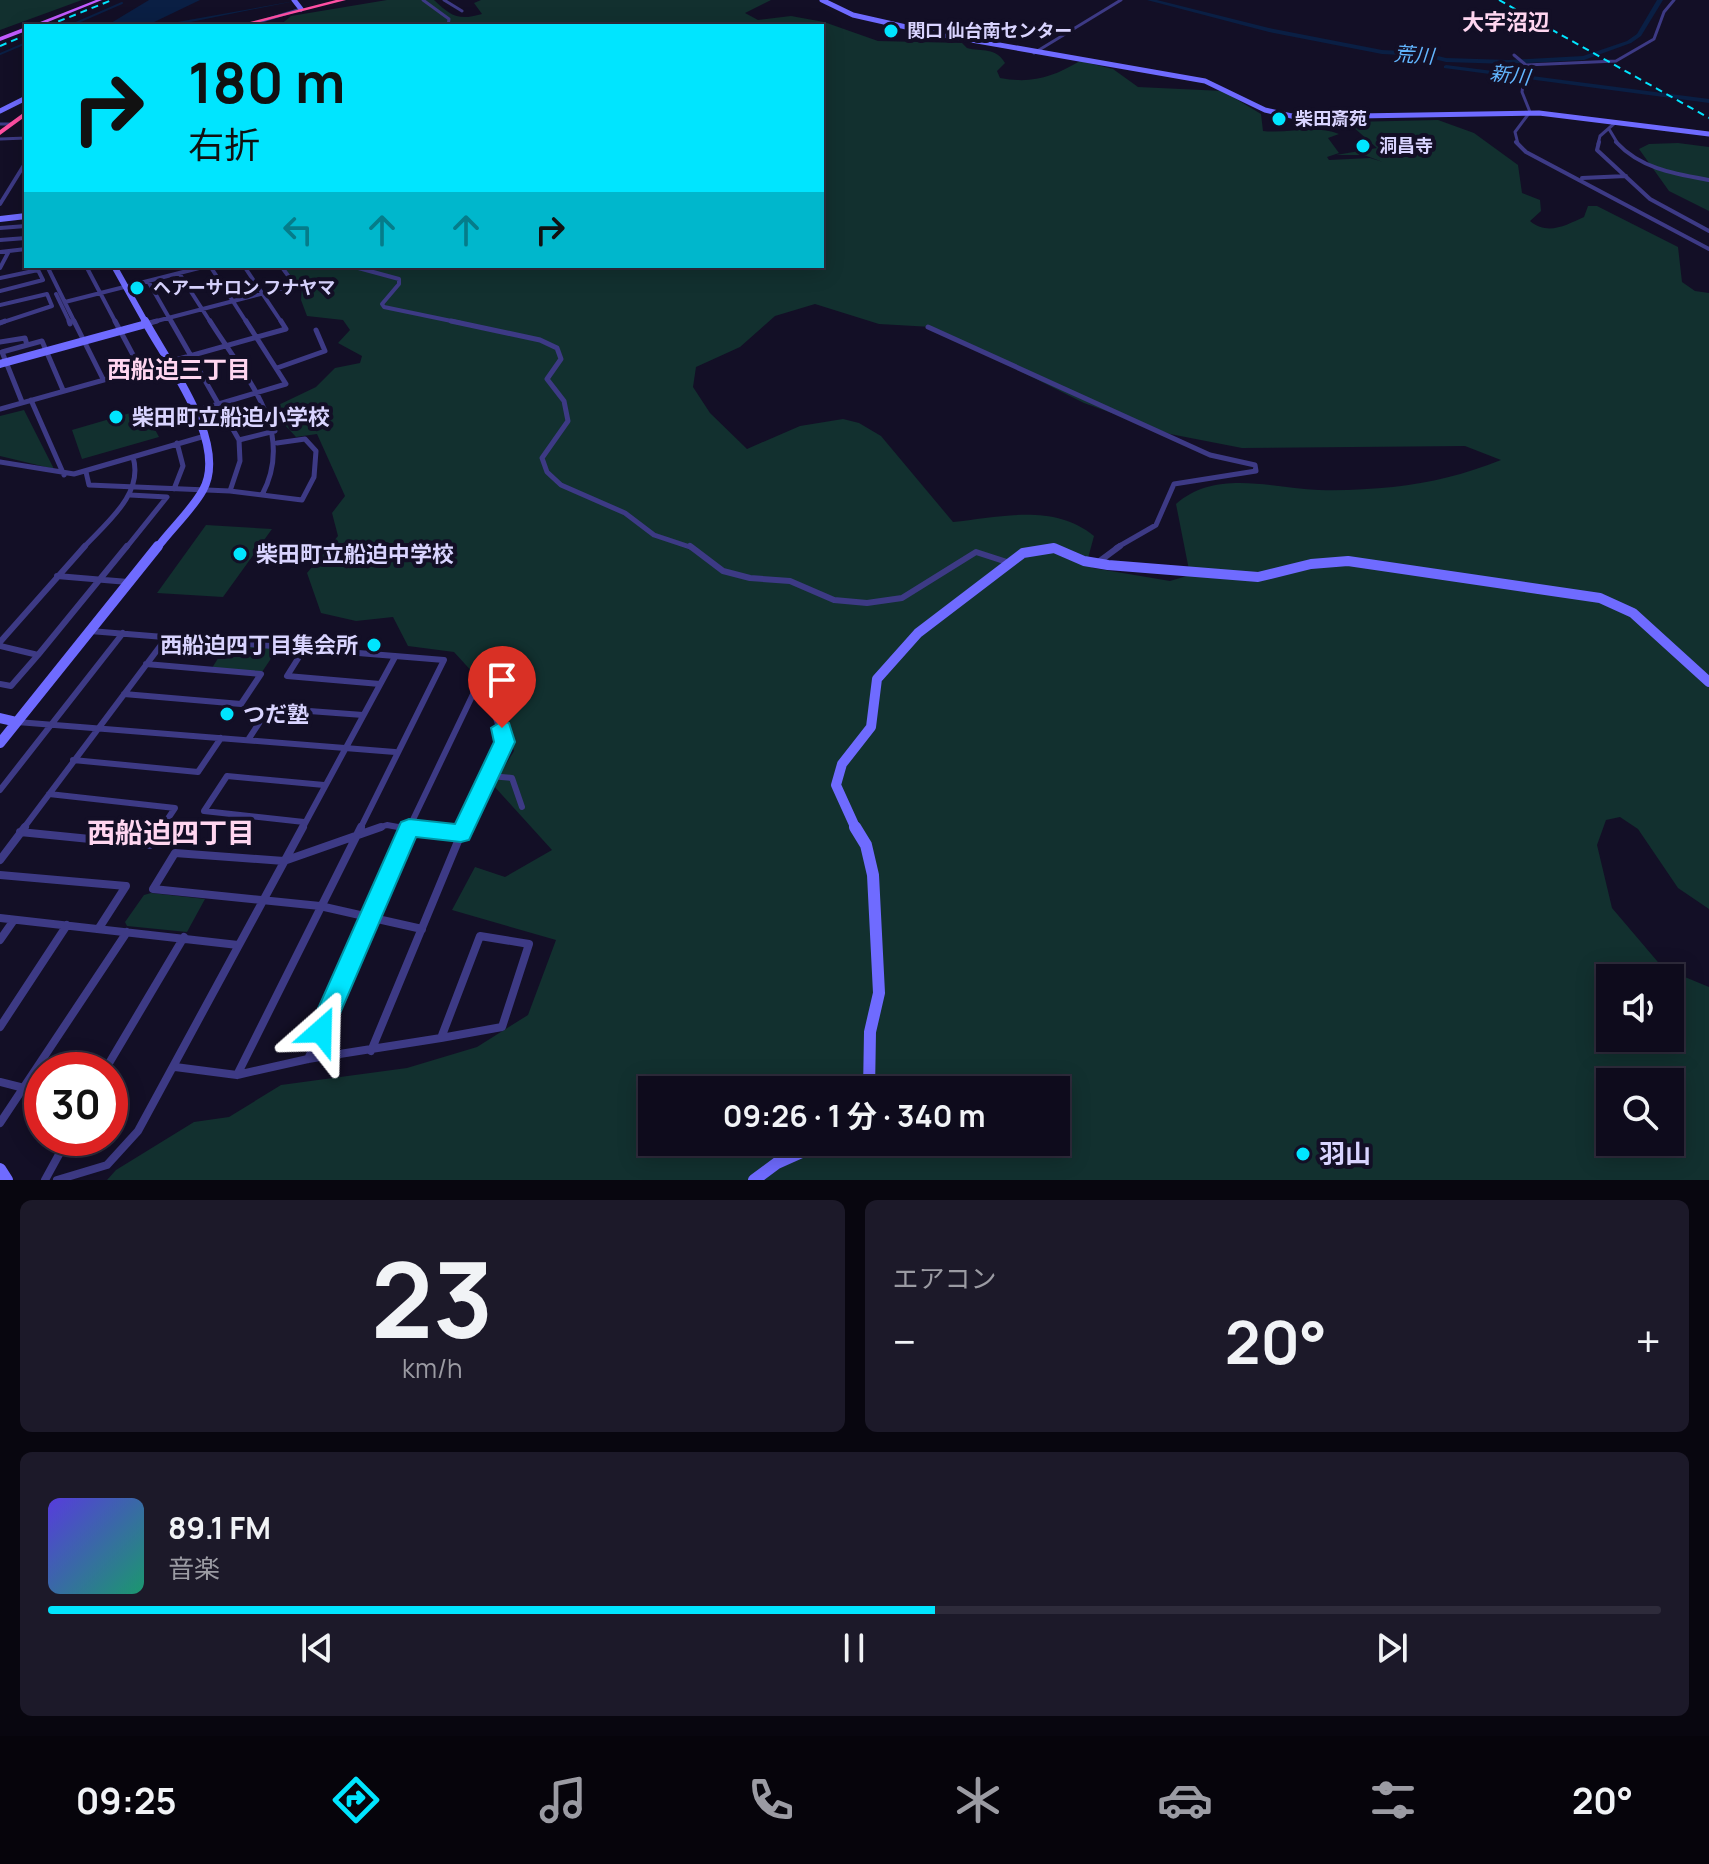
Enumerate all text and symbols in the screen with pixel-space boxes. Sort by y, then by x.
district label: 大字沼辺 [1462,7,1550,37]
place label: 関口 仙台南センター [907,18,1073,42]
marker: 関口 仙台南センター [882,22,900,40]
water label: 荒川 [1393,40,1437,70]
text: 180 m [188,43,345,120]
icon: right [56,56,160,160]
water label: 新川 [1489,59,1534,91]
place label: 柴田斎苑 [1295,106,1367,130]
marker: 柴田斎苑 [1270,110,1288,128]
text: 右折 [188,120,260,169]
place label: 洞昌寺 [1379,133,1433,157]
marker: 洞昌寺 [1354,137,1372,155]
icon: left [276,208,320,252]
icon: ahead [360,208,404,252]
icon: ahead [444,208,488,252]
icon: right [528,208,572,252]
place label: ヘアーサロン フナヤマ [153,275,335,299]
marker: ヘアーサロン フナヤマ [128,279,146,297]
district label: 西船迫三丁目 [107,352,251,385]
place label: 柴田町立船迫小学校 [132,402,330,432]
marker: 柴田町立船迫小学校 [107,408,125,426]
place label: 柴田町立船迫中学校 [256,539,454,569]
marker: 柴田町立船迫中学校 [231,545,249,563]
place label: 西船迫四丁目集会所 [160,630,358,660]
marker: 西船迫四丁目集会所 [365,636,383,654]
pin [468,646,536,728]
icon: arrive [480,658,524,702]
place label: つだ塾 [243,699,309,729]
marker: つだ塾 [218,705,236,723]
district label: 西船迫四丁目 [87,813,255,851]
map controls [1596,964,1684,1156]
button: sound [1596,964,1684,1052]
position arrow [279,989,363,1073]
speed limit sign: 30 [24,1052,128,1156]
button: search [1596,1068,1684,1156]
text: 09:26 · 1 分 · 340 m [723,1095,985,1136]
place label: 羽山 [1319,1135,1371,1171]
marker: 羽山 [1294,1145,1312,1163]
text: 23 [371,1227,493,1369]
text: エアコン [893,1260,997,1296]
text: 20° [1225,1300,1327,1382]
text: − [893,1311,916,1371]
text: + [1636,1311,1661,1371]
text: km/h [402,1350,462,1386]
text: 89.1 FM [168,1507,271,1548]
text: 音楽 [168,1550,220,1586]
icon: previous [295,1626,339,1670]
icon: pause [832,1626,876,1670]
icon: next [1370,1626,1414,1670]
icon: directions [328,1772,384,1828]
icon: music [535,1772,591,1828]
icon: phone [743,1772,799,1828]
icon: climate [950,1772,1006,1828]
icon: car [1157,1772,1213,1828]
icon: filters [1365,1772,1421,1828]
text: 09:25 [76,1776,177,1825]
text: 20° [1572,1776,1633,1825]

